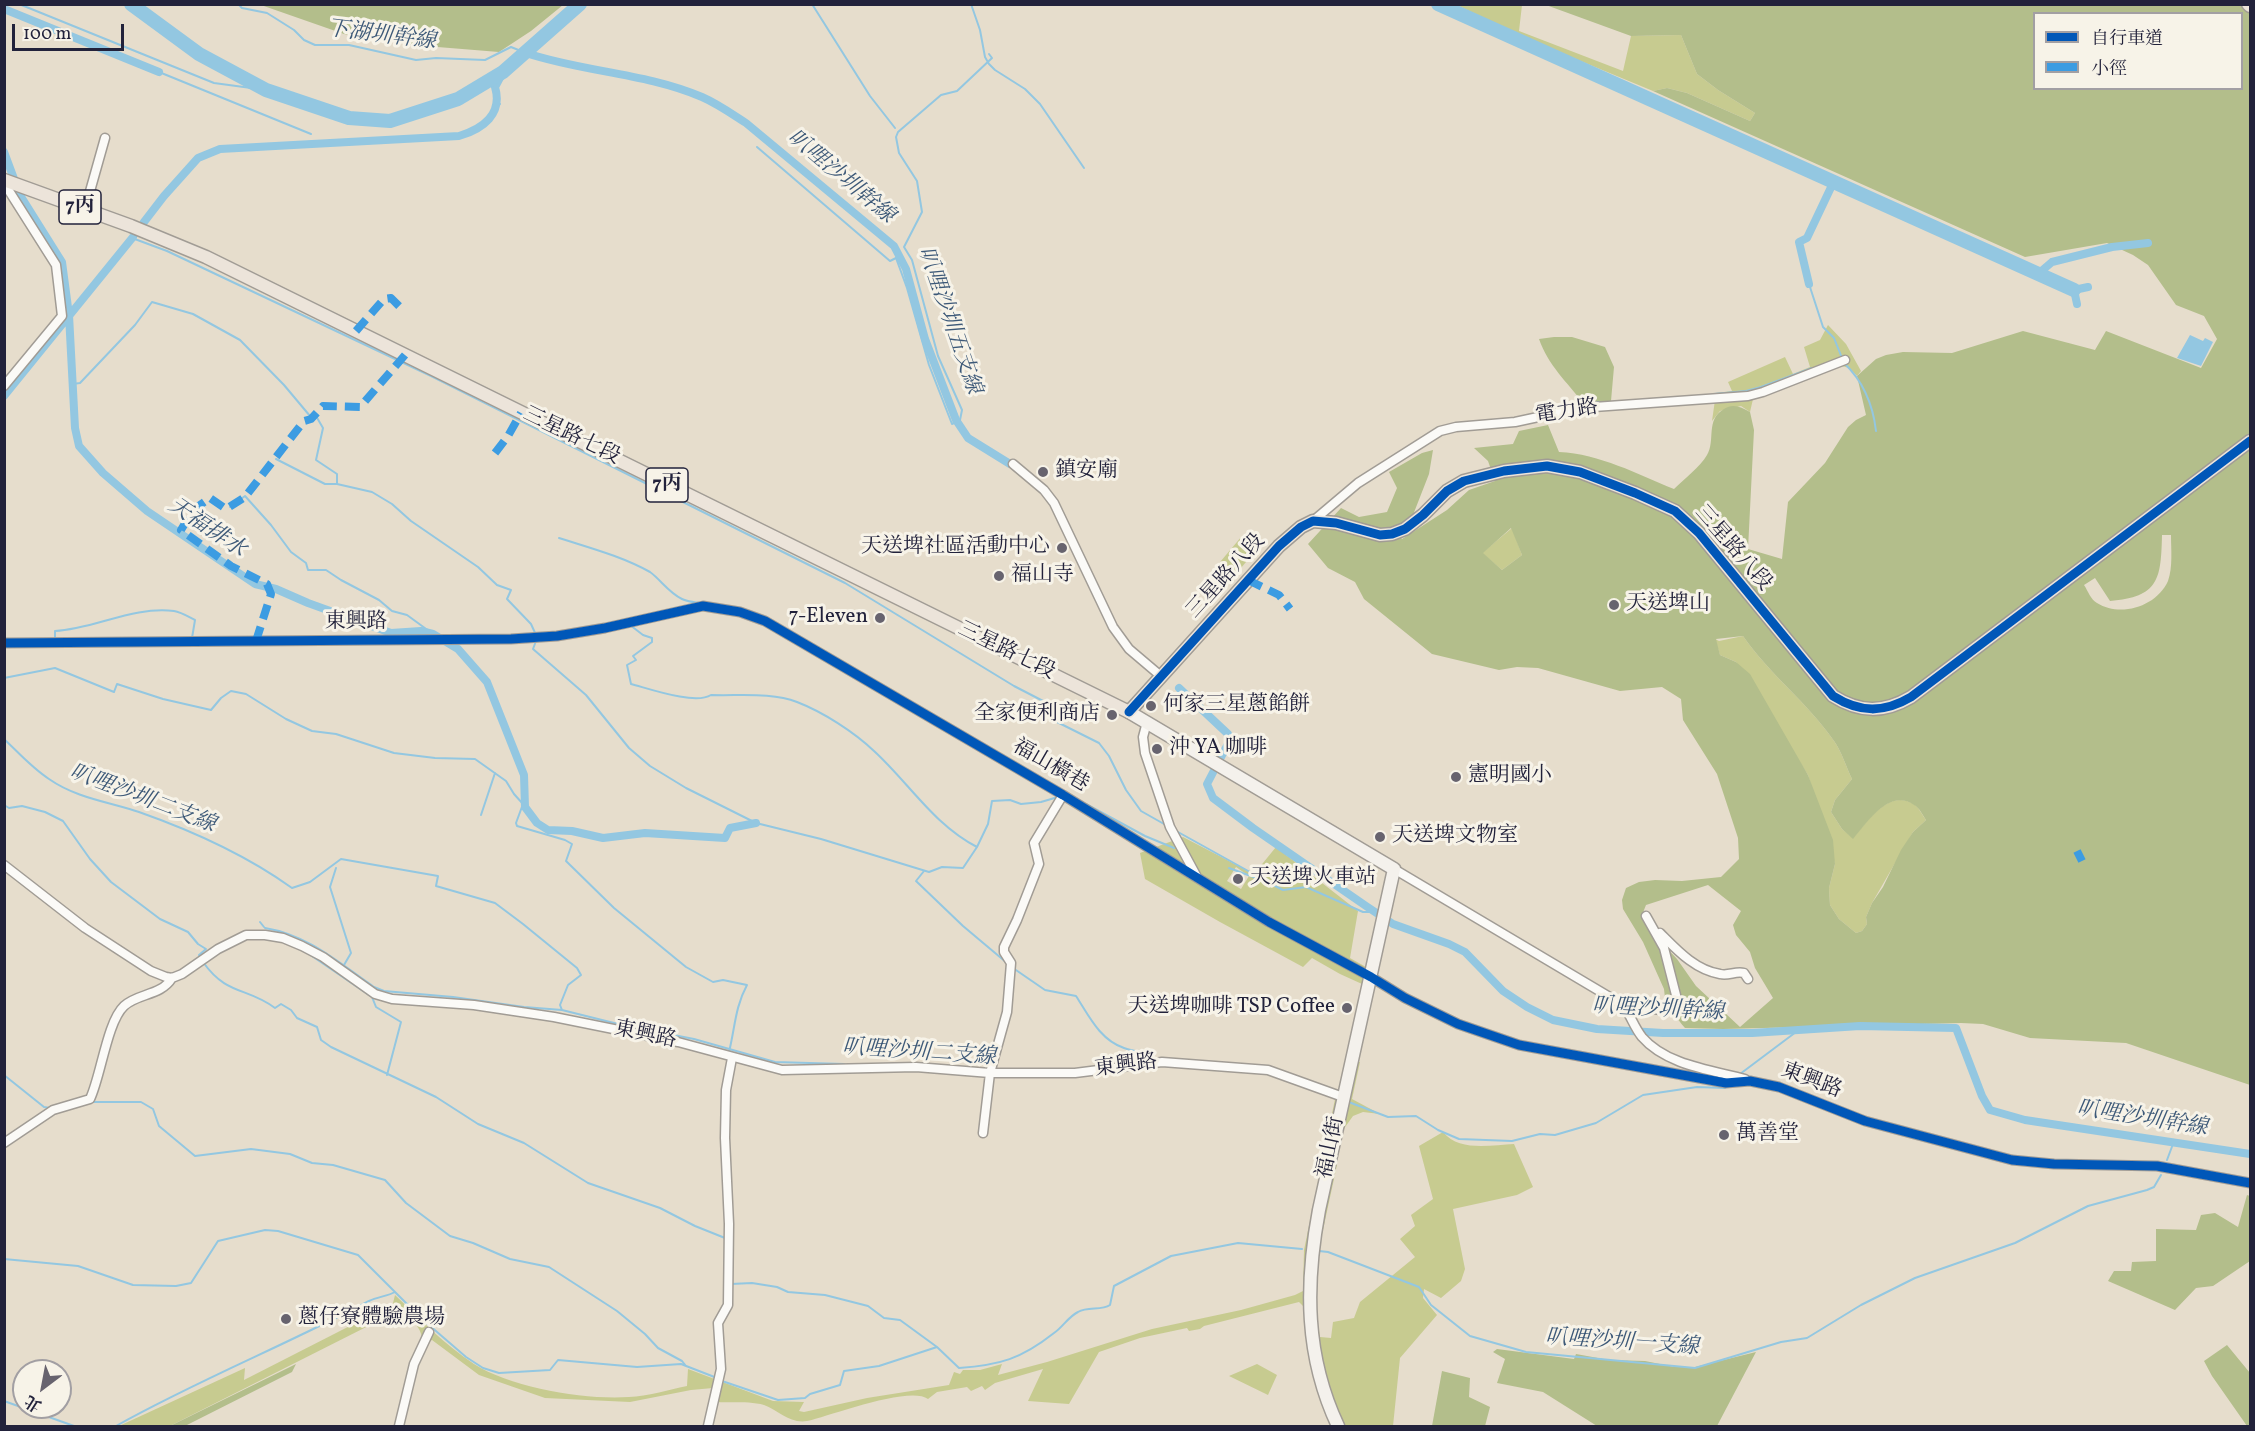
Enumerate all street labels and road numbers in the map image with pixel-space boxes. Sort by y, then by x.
road number: 7丙 [59,190,101,224]
street label: 電力路 [1534,396,1600,430]
street label: 三星路七段 [518,403,624,471]
road number: 7丙 [646,468,688,502]
street label: 三星路八段 [1688,501,1776,597]
street label: 三星路八段 [1183,530,1271,624]
street label: 東興路 [325,610,387,636]
street label: 三星路七段 [953,618,1059,686]
street label: 福山橫巷 [1007,735,1093,799]
street label: 東興路 [612,1017,678,1055]
street label: 東興路 [1093,1051,1159,1083]
street label: 東興路 [1777,1059,1845,1105]
street label: 福山街 [1313,1115,1351,1181]

